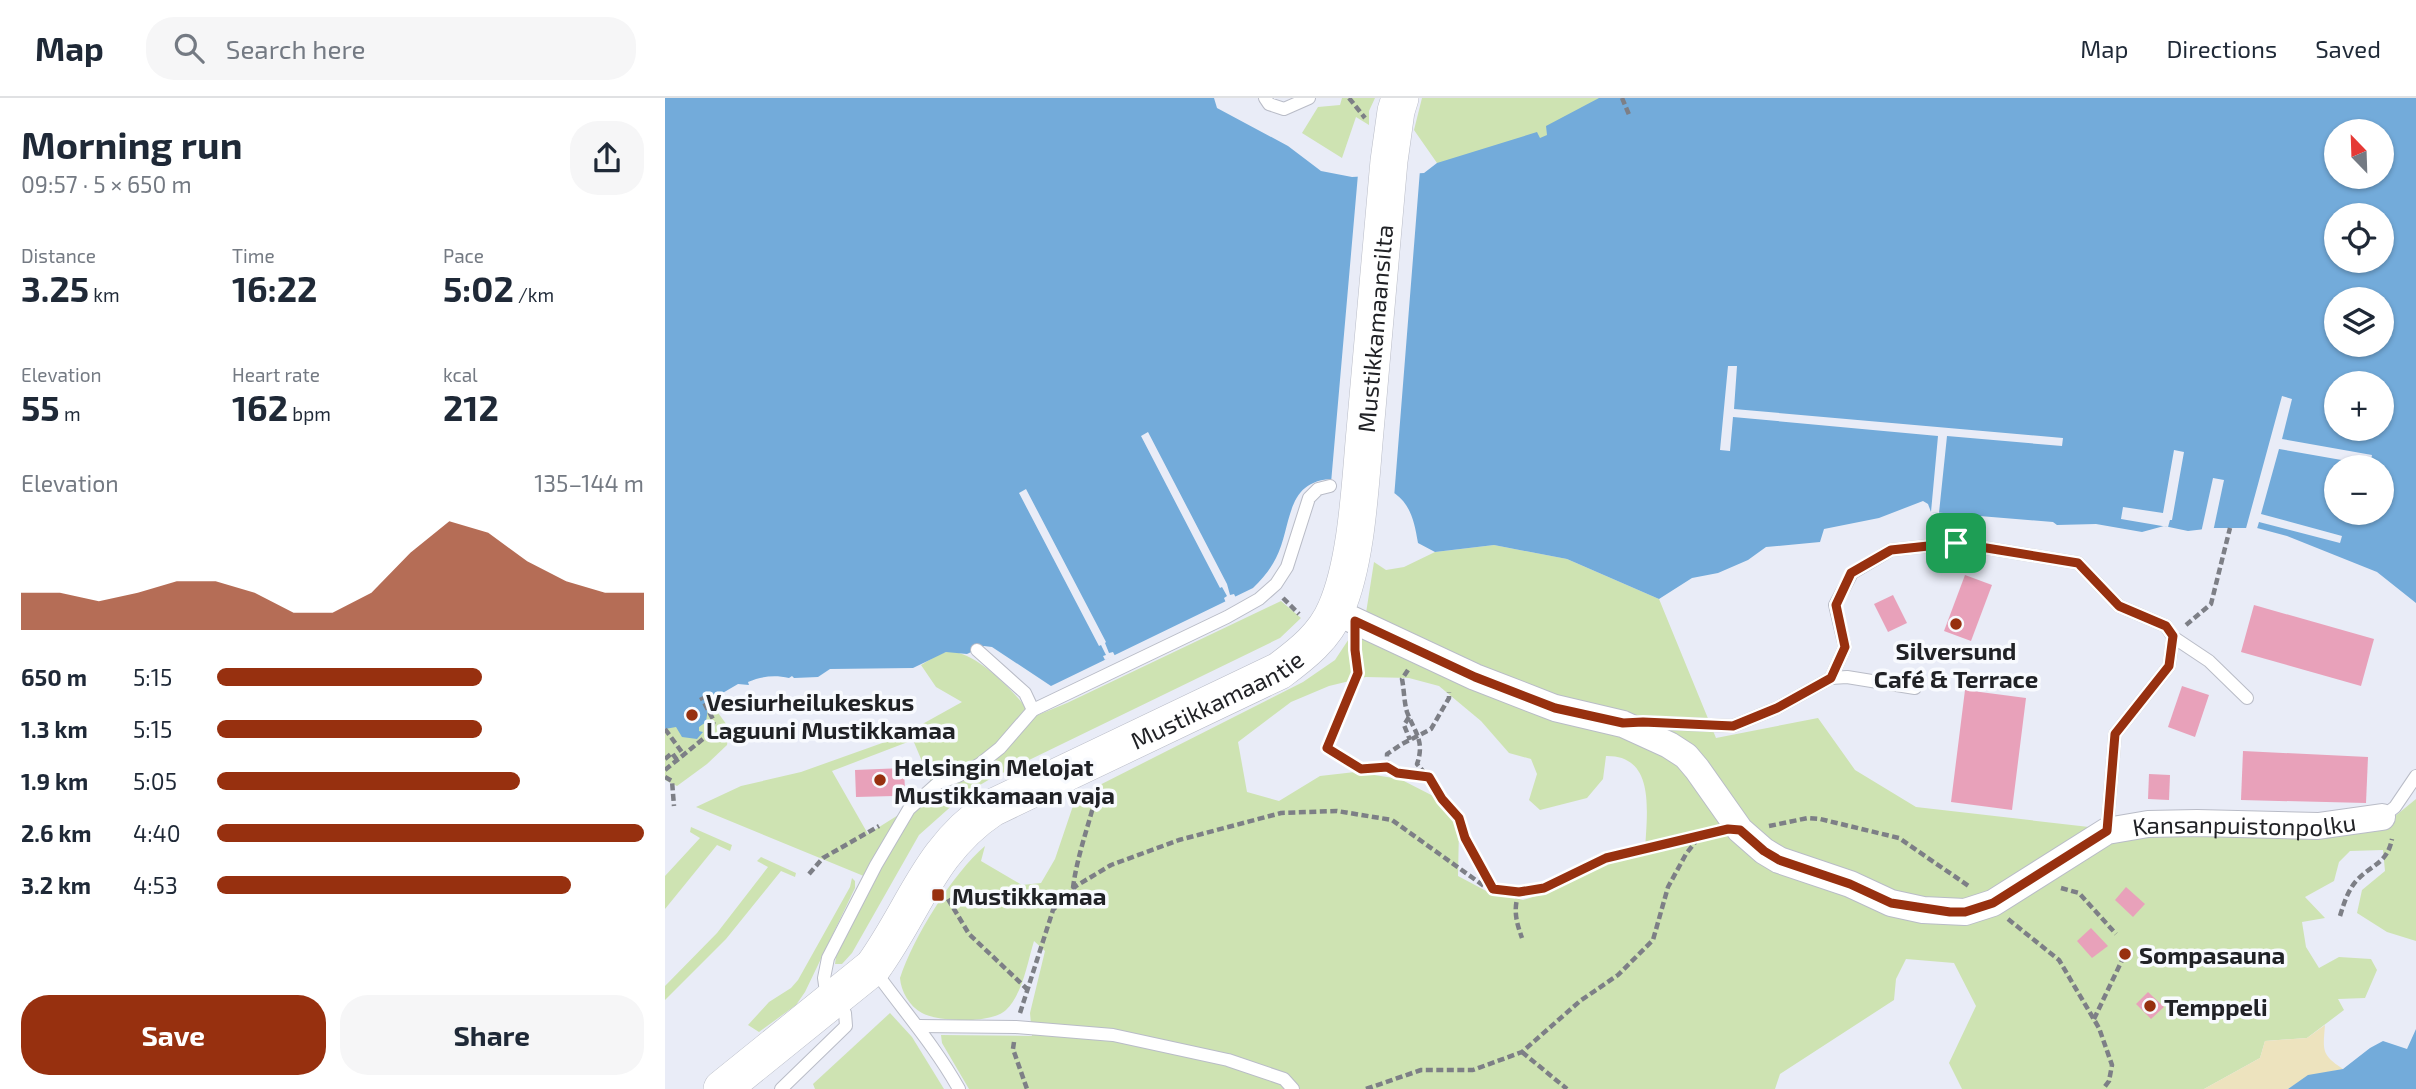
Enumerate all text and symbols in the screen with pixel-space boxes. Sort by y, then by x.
search box [146,17,636,80]
text: Map [35,28,104,68]
icon: search [170,29,208,67]
text: Search here [226,33,365,64]
text: Map [2080,34,2128,63]
text: Directions [2166,34,2277,63]
text: Saved [2315,34,2381,63]
north arrow [2324,119,2394,189]
map controls [2324,119,2394,525]
text: Morning run [21,121,242,167]
button: share [570,121,644,195]
text: 09:57 · 5 × 650 m [21,170,192,198]
button: locate [2324,203,2394,273]
street label: Mustikkamaansilta [1350,223,1398,434]
text: Distance [21,244,96,267]
text: Time [232,244,275,267]
text: Pace [443,244,484,267]
text: 3.25 [21,267,89,309]
text: 16:22 [232,267,317,309]
text: 5:02 [443,267,514,309]
text: km [89,283,120,306]
text: /km [514,283,554,306]
button: layers [2324,287,2394,357]
text: Elevation [21,363,102,386]
text: Heart rate [232,363,320,386]
text: kcal [443,363,478,386]
button: + [2324,371,2394,441]
text: 55 [21,386,60,428]
text: 162 [232,386,288,428]
text: 212 [443,386,499,428]
text: m [60,402,81,425]
text: bpm [288,402,331,425]
button: − [2324,455,2394,525]
text: Elevation [21,469,119,497]
text: 135–144 m [534,469,644,497]
pin [1926,513,1986,573]
icon: arrive [1937,524,1975,562]
marker: Silversund Café & Terrace [1948,616,1964,632]
place label: Silversund Café & Terrace [1874,636,2038,693]
street label: Mustikkamaantie [1126,644,1309,754]
text: 650 m [21,663,87,691]
text: 5:15 [133,663,172,691]
place label: Vesiurheilukeskus Laguuni Mustikkamaa [706,687,956,744]
marker: Vesiurheilukeskus Laguuni Mustikkamaa [684,707,700,723]
text: 1.3 km [21,715,88,743]
text: 5:15 [133,715,172,743]
place label: Helsingin Melojat Mustikkamaan vaja [894,752,1115,809]
text: 1.9 km [21,767,88,795]
text: 5:05 [133,767,177,795]
marker: Helsingin Melojat Mustikkamaan vaja [872,772,888,788]
street label: Kansanpuistonpolku [2130,806,2358,841]
text: 2.6 km [21,819,92,847]
text: 4:40 [133,819,181,847]
text: 3.2 km [21,871,91,899]
text: 4:53 [133,871,178,899]
place label: Mustikkamaa [952,881,1106,910]
marker: Mustikkamaa [930,887,946,903]
place label: Sompasauna [2139,940,2285,969]
marker: Sompasauna [2117,946,2133,962]
place label: Temppeli [2164,992,2268,1021]
button: Save [21,995,326,1075]
button: Share [340,995,644,1075]
marker: Temppeli [2142,998,2158,1014]

